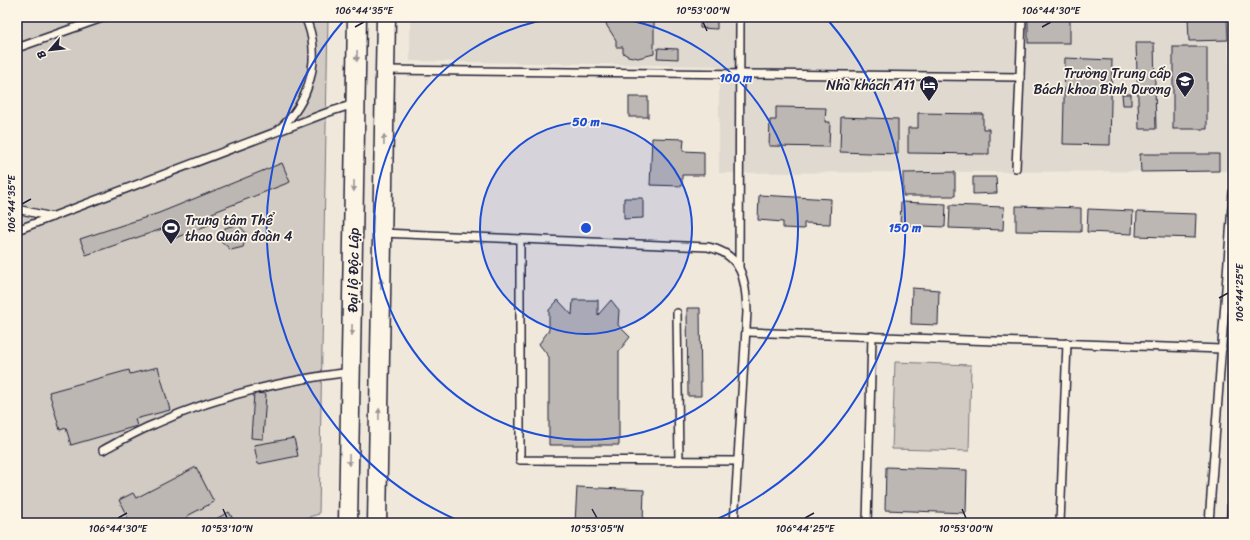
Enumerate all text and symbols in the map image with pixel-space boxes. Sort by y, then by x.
text: 106°44'35"E [335,2,394,20]
text: 10°53'00"N [676,2,730,20]
text: 106°44'30"E [1022,2,1082,20]
north arrow [30,30,70,70]
text: B [32,47,52,62]
one-way arrow [354,50,360,63]
place label: Trường Trung cấp Bách khoa Bình Dương [1033,61,1172,102]
text: 100 m [720,67,753,89]
school or university icon: Trường Trung cấp Bách khoa Bình Dương [1174,70,1196,98]
place label: Nhà khách A11 [826,73,915,98]
hotel icon: Nhà khách A11 [918,74,940,102]
text: 50 m [572,111,600,133]
one-way arrow [381,133,387,146]
text: 106°44'35"E [3,174,21,233]
one-way arrow [351,180,357,193]
place label: Trung tâm Thể thao Quân đoàn 4 [185,208,293,249]
sports icon: Trung tâm Thể thao Quân đoàn 4 [160,217,182,245]
text: 150 m [889,217,922,239]
centre of rings [579,221,593,235]
street label: Đại lộ Độc Lập [340,227,367,313]
text: 106°44'25"E [1231,262,1249,322]
one-way arrow [378,278,385,290]
one-way arrow [349,324,355,337]
one-way arrow [376,407,382,420]
one-way arrow [346,454,353,466]
text: 106°44'30"E [89,520,149,538]
text: 10°53'10"N [201,520,253,538]
text: 10°53'05"N [570,520,624,538]
text: 106°44'25"E [776,520,836,538]
text: 10°53'00"N [939,520,993,538]

